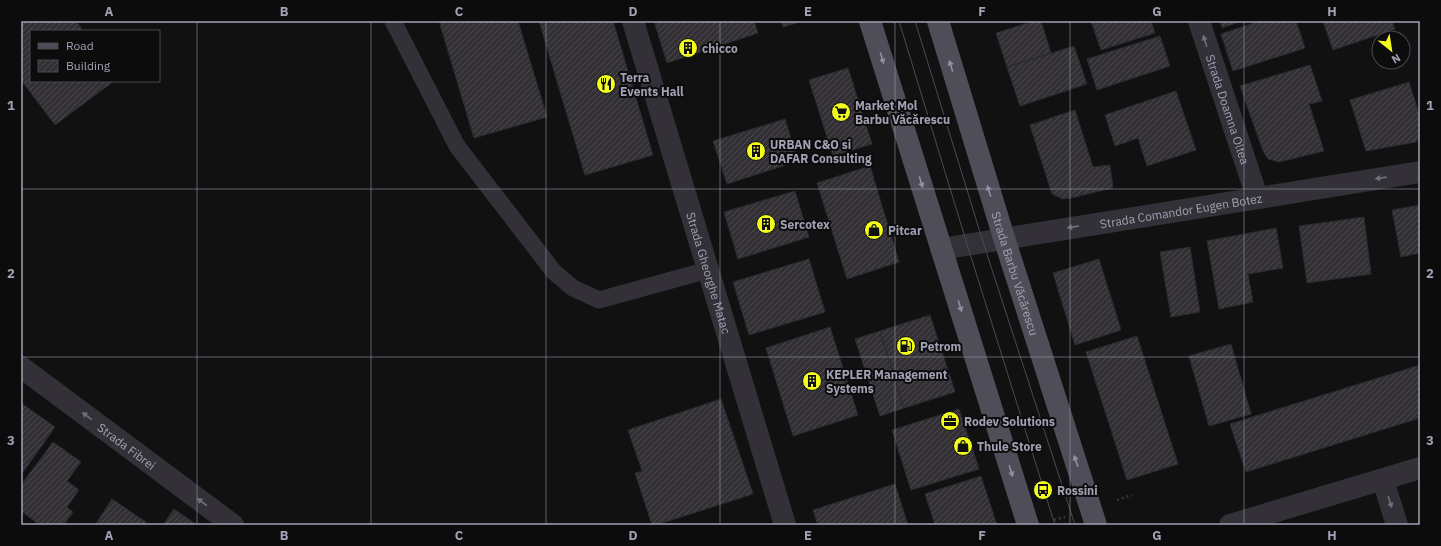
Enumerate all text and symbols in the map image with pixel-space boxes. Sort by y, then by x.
text: A [105,3,114,20]
text: B [280,3,289,20]
text: C [455,3,464,20]
text: D [628,3,638,20]
text: E [804,3,812,20]
text: F [978,3,986,20]
text: G [1152,3,1162,20]
text: H [1327,3,1337,20]
legend [30,30,160,82]
north arrow [1371,30,1411,70]
one-way arrow [1202,34,1208,46]
building icon: chicco [677,37,699,59]
text: Road [66,38,94,53]
place label: chicco [702,41,738,56]
text: N [1389,51,1403,67]
street label: Strada Doamna Oltea [1203,52,1253,167]
one-way arrow [879,53,885,65]
text: Building [66,58,111,73]
one-way arrow [948,60,954,72]
place label: Terra Events Hall [620,70,684,99]
restaurant icon: Terra Events Hall [595,73,617,95]
text: 1 [7,97,15,114]
text: 1 [1426,97,1434,114]
place label: Market Mol Barbu Văcărescu [855,98,950,127]
supermarket icon: Market Mol Barbu Văcărescu [830,101,852,123]
place label: URBAN C&O si DAFAR Consulting [770,137,872,166]
building icon: URBAN C&O si DAFAR Consulting [745,140,767,162]
one-way arrow [1375,175,1388,181]
one-way arrow [918,177,924,189]
one-way arrow [986,184,992,196]
street label: Strada Comandor Eugen Botez [1099,190,1264,231]
street label: Strada Gheorghe Matac [684,210,734,335]
street label: Strada Barbu Văcărescu [989,210,1042,337]
building icon: Sercotex [755,213,777,235]
place label: Sercotex [780,217,830,232]
shop icon: Pitcar [863,219,885,241]
place label: Pitcar [888,223,922,238]
one-way arrow [1067,224,1079,230]
text: 2 [7,265,15,282]
text: 2 [1426,265,1434,282]
one-way arrow [957,301,963,313]
fuel station icon: Petrom [895,335,917,357]
place label: Petrom [920,339,961,354]
place label: KEPLER Management Systems [826,367,948,396]
building icon: KEPLER Management Systems [801,370,823,392]
office icon: Rodev Solutions [939,410,961,432]
one-way arrow [81,411,92,420]
place label: Rodev Solutions [964,414,1055,429]
street label: Strada Fibrei [95,419,159,472]
text: 3 [7,432,15,449]
text: 3 [1426,432,1434,449]
shop icon: Thule Store [952,435,974,457]
place label: Thule Store [977,439,1042,454]
one-way arrow [1072,455,1078,467]
one-way arrow [1008,465,1014,477]
bus stop icon: Rossini [1032,479,1054,501]
place label: Rossini [1057,483,1098,498]
one-way arrow [1387,497,1393,509]
one-way arrow [197,498,207,506]
text: A [105,527,114,544]
text: B [280,527,289,544]
text: C [455,527,464,544]
text: D [628,527,638,544]
text: E [804,527,812,544]
text: F [978,527,986,544]
text: G [1152,527,1162,544]
text: H [1327,527,1337,544]

